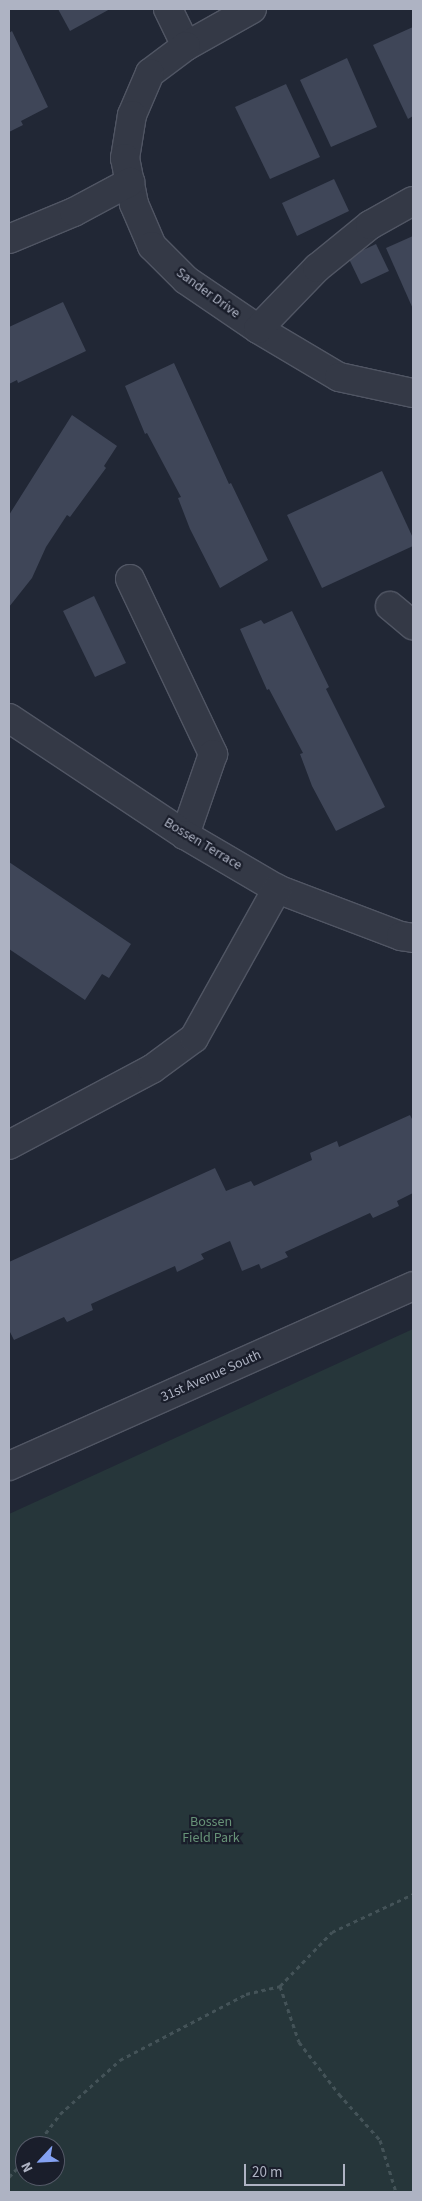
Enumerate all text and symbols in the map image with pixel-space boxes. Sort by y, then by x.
street label: Sander Drive [173,264,243,322]
street label: Bossen Terrace [161,814,245,874]
street label: 31st Avenue South [158,1346,264,1406]
park label: Bossen Field Park [182,1814,240,1846]
north arrow [15,2136,65,2186]
scale bar [247,2154,348,2186]
text: N [16,2158,38,2175]
text: 20 m [252,2162,282,2183]

